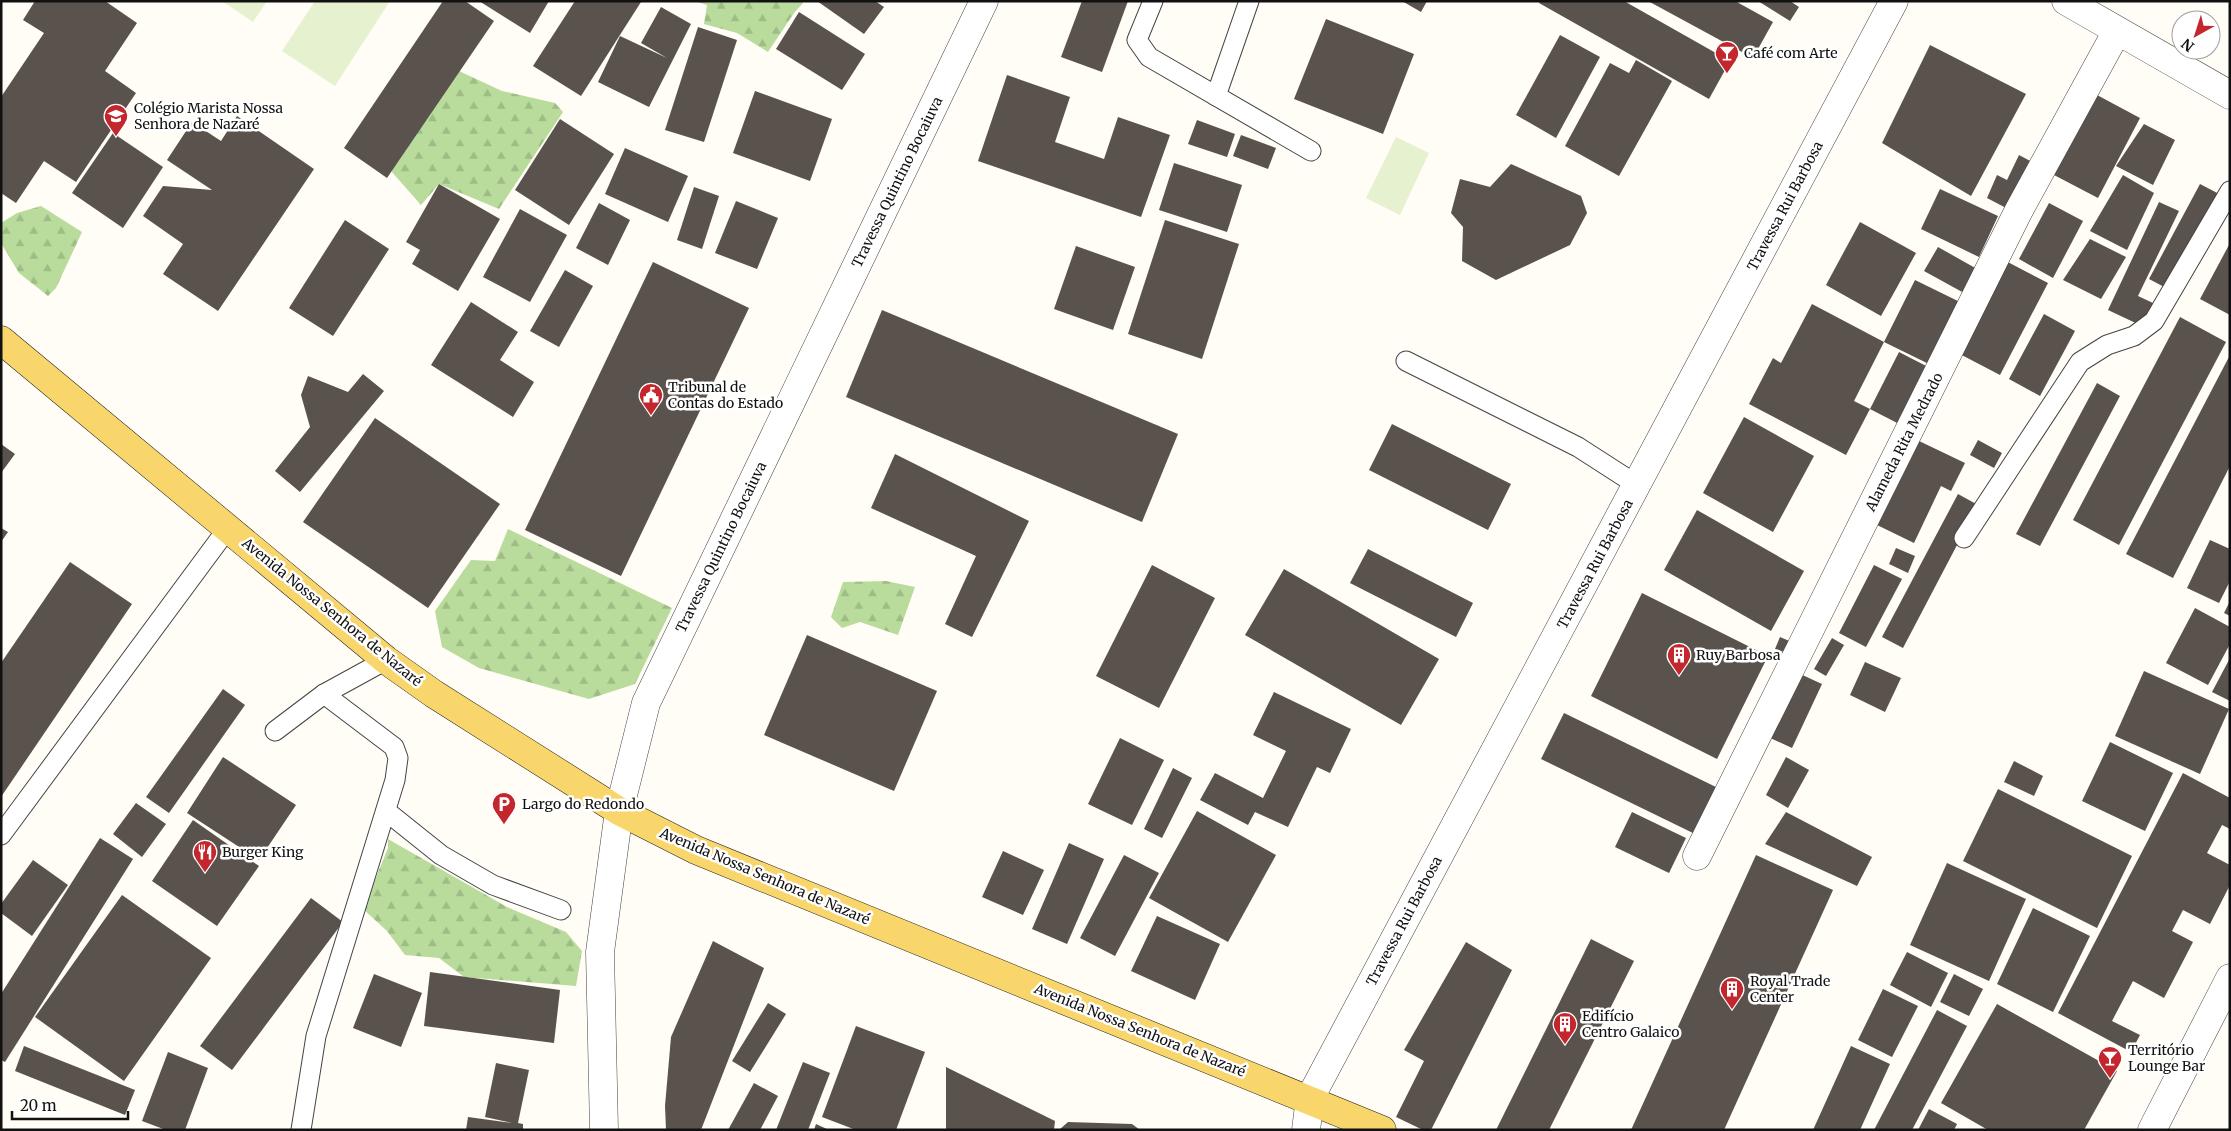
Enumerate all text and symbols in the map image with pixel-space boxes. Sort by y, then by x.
north arrow [2171,10,2221,60]
text: N [2178,35,2198,56]
bar icon: Café com Arte [1714,40,1740,74]
place label: Café com Arte [1744,44,1838,62]
street label: Travessa Quintino Bocaiuva [848,93,946,270]
place label: Colégio Marista Nossa Senhora de Nazaré [134,99,284,133]
school or university icon: Colégio Marista Nossa Senhora de Nazaré [103,103,129,137]
street label: Travessa Rui Barbosa [1743,138,1827,274]
street label: Alameda Rita Medrado [1861,370,1947,515]
place label: Tribunal de Contas do Estado [668,378,783,412]
public building icon: Tribunal de Contas do Estado [638,382,664,416]
street label: Travessa Quintino Bocaiuva [672,458,770,635]
street label: Travessa Rui Barbosa [1553,496,1637,632]
street label: Avenida Nossa Senhora de Nazaré [238,533,426,690]
building icon: Ruy Barbosa [1666,642,1692,676]
place label: Ruy Barbosa [1696,646,1781,664]
parking icon: Largo do Redondo [491,791,517,825]
place label: Largo do Redondo [522,795,644,813]
street label: Avenida Nossa Senhora de Nazaré [656,823,873,929]
restaurant icon: Burger King [192,839,218,873]
place label: Burger King [222,843,304,861]
street label: Travessa Rui Barbosa [1362,853,1446,989]
place label: Royal Trade Center [1750,972,1830,1006]
building icon: Royal Trade Center [1719,976,1745,1010]
street label: Avenida Nossa Senhora de Nazaré [1031,979,1248,1081]
place label: Edifício Centro Galaico [1582,1007,1679,1041]
building icon: Edifício Centro Galaico [1552,1011,1578,1045]
place label: Território Lounge Bar [2128,1041,2205,1075]
bar icon: Território Lounge Bar [2097,1045,2123,1079]
scale bar [12,1088,129,1120]
text: 20 m [20,1096,57,1115]

